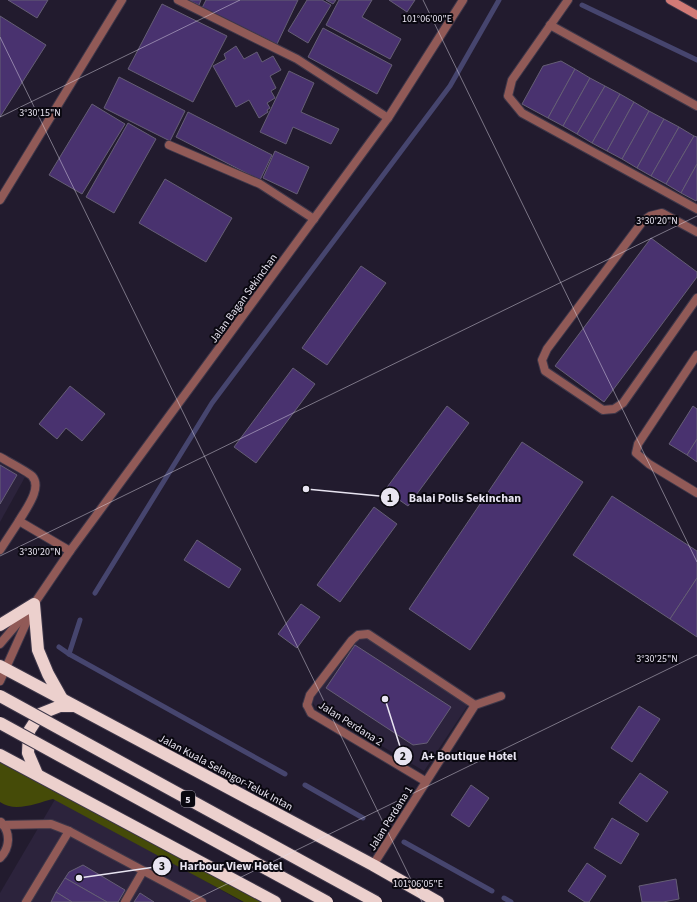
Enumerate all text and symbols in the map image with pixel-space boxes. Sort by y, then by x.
text: 101°06'00"E [402,12,452,26]
text: 3°30'15"N [19,106,61,120]
text: 3°30'20"N [636,214,678,228]
street label: Jalan Bagan Sekinchan [206,251,281,346]
callout: Balai Polis Sekinchan [380,485,529,509]
text: 1 [387,490,393,507]
text: Balai Polis Sekinchan [409,490,521,507]
text: 3°30'20"N [19,545,61,559]
text: 3°30'25"N [636,652,678,666]
street label: Jalan Perdana 2 [316,698,386,749]
street label: Jalan Kuala Selangor-Teluk Intan [156,731,296,814]
callout: A+ Boutique Hotel [393,744,524,768]
text: 2 [400,748,406,765]
text: A+ Boutique Hotel [420,748,517,765]
street label: Jalan Perdana 1 [365,783,416,853]
road number: 5 [181,791,195,807]
callout: Harbour View Hotel [152,854,291,878]
text: 3 [159,858,165,875]
text: Harbour View Hotel [179,858,283,875]
text: 101°06'05"E [393,877,443,891]

